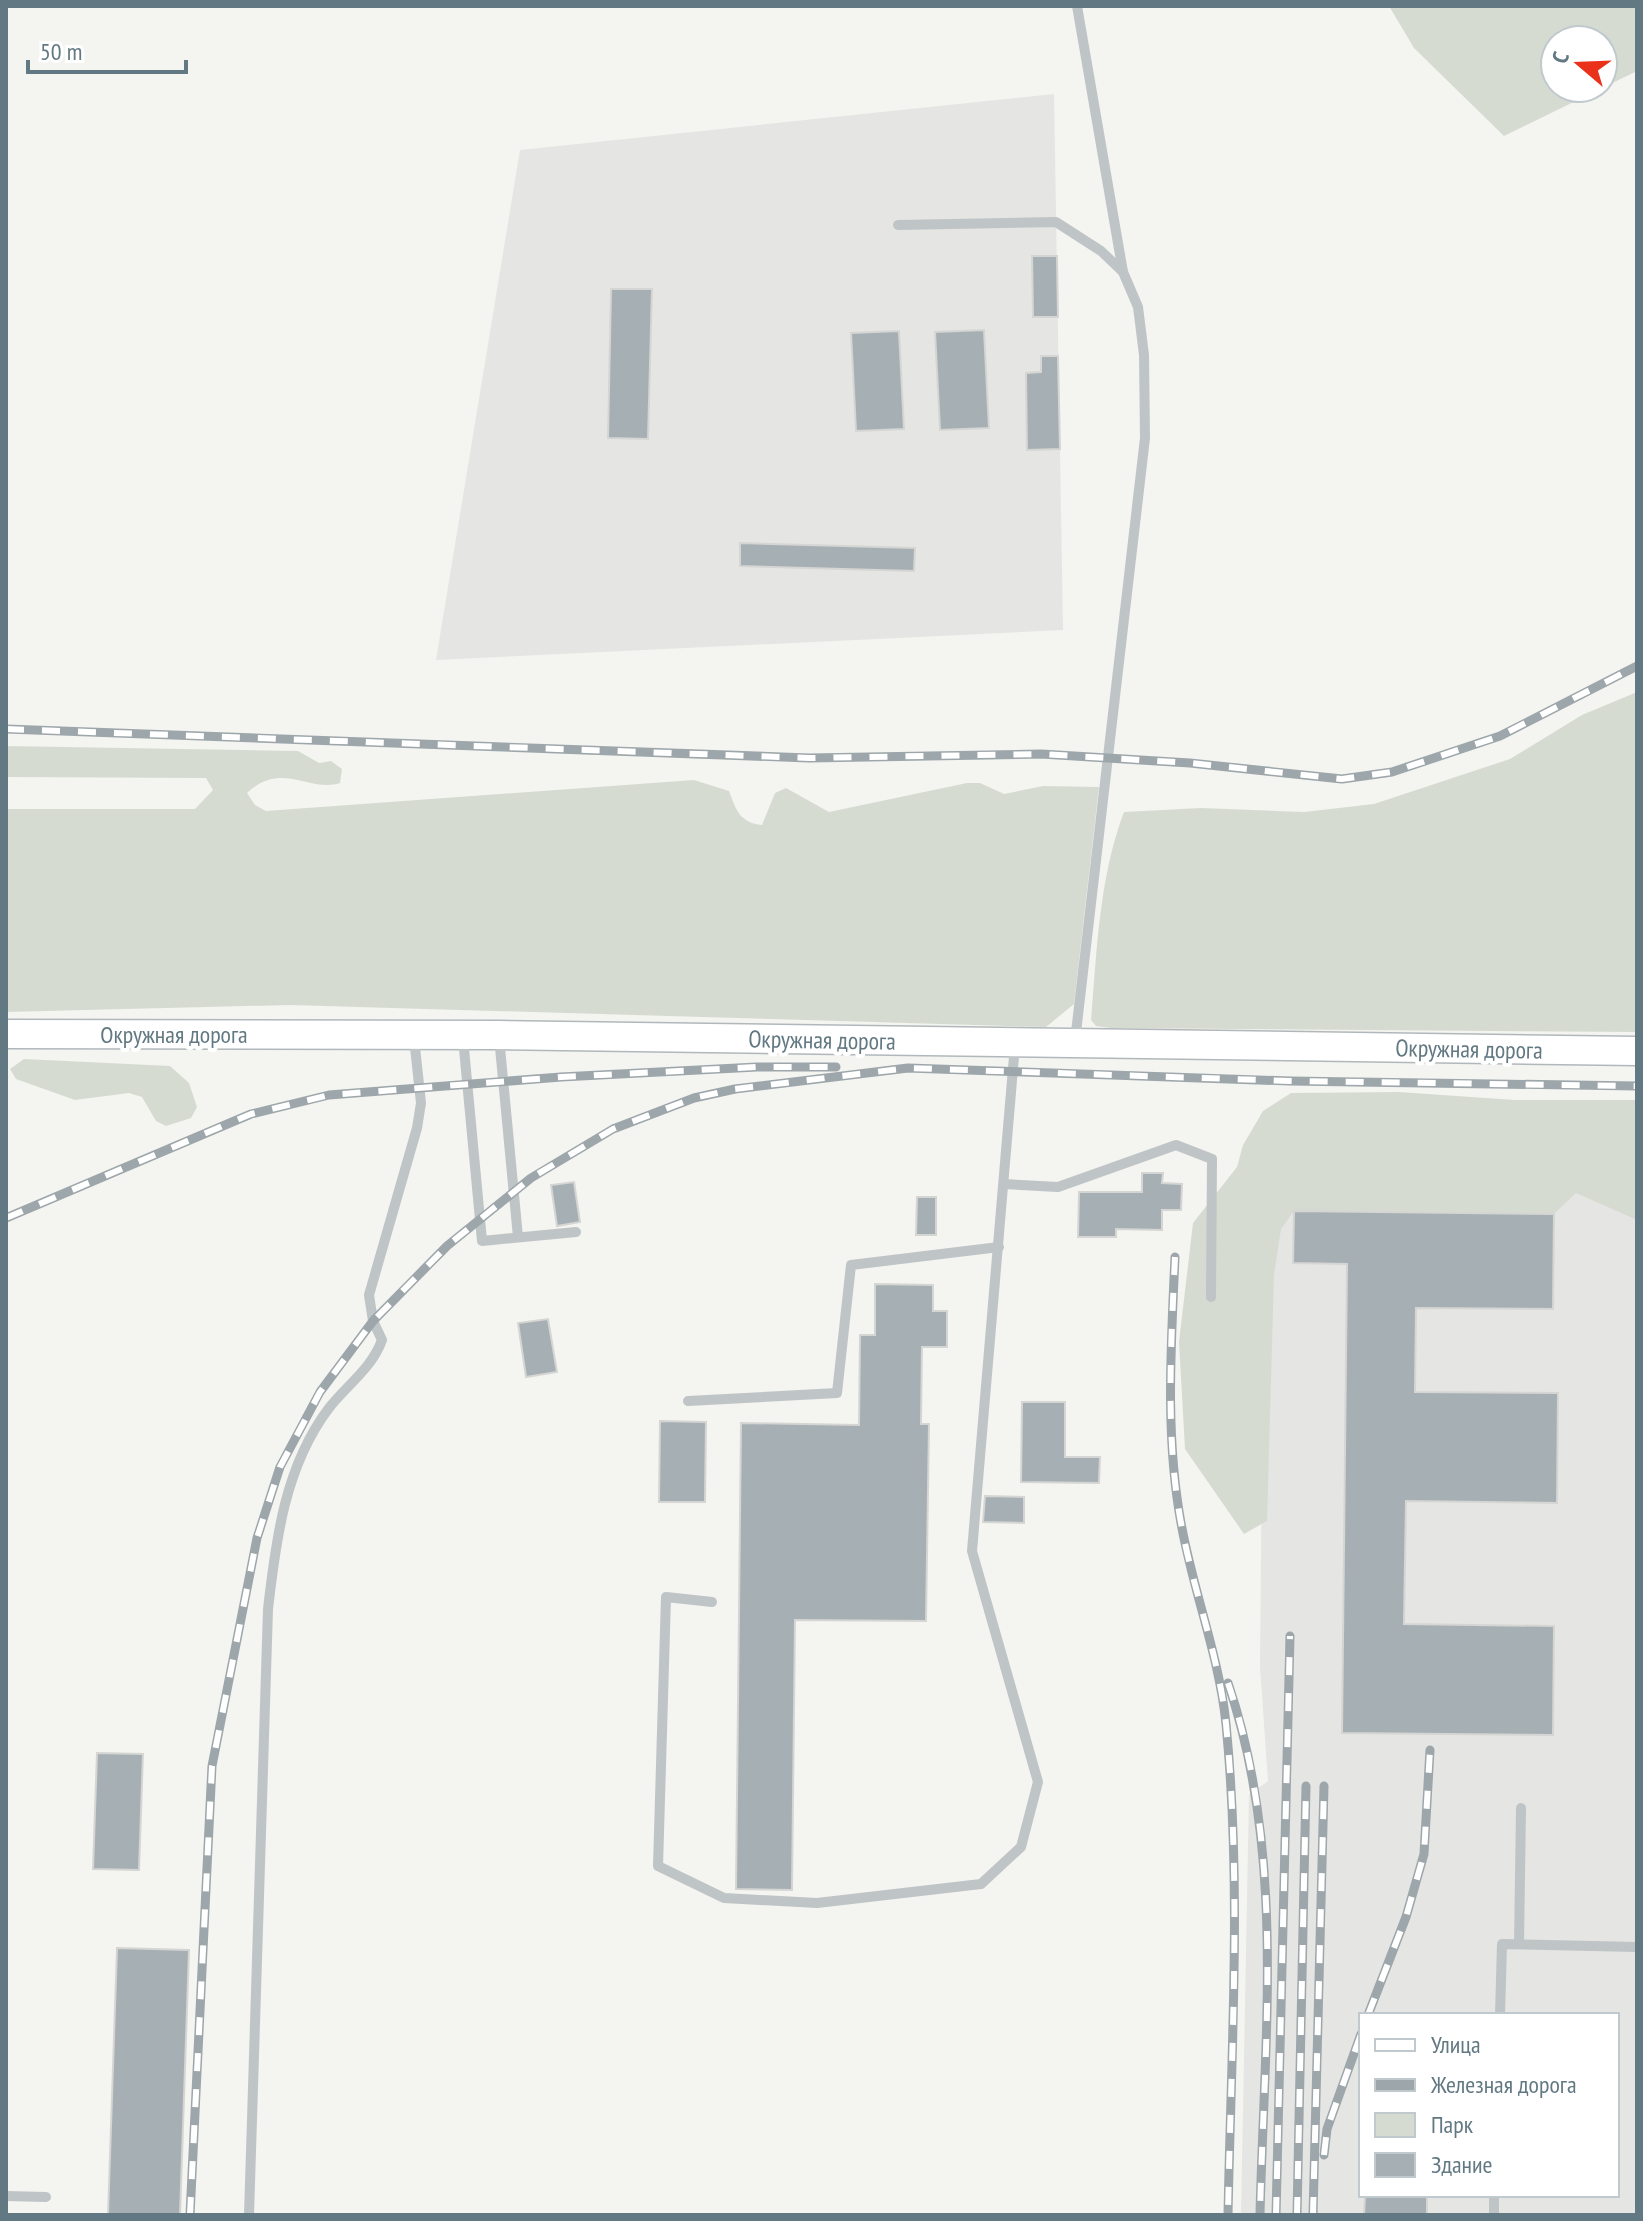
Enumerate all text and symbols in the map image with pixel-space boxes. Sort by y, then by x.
scale bar [28,24,186,74]
north arrow [1539,24,1619,104]
text: 50 m [40,36,82,67]
text: С [1545,48,1575,67]
street label: Окружная дорога [100,1019,248,1050]
street label: Окружная дорога [748,1023,896,1057]
street label: Окружная дорога [1395,1032,1543,1066]
legend [1359,2013,1619,2197]
text: Улица [1431,2029,1481,2060]
text: Железная дорога [1430,2069,1577,2100]
text: Парк [1431,2109,1474,2140]
text: Здание [1431,2149,1492,2180]

